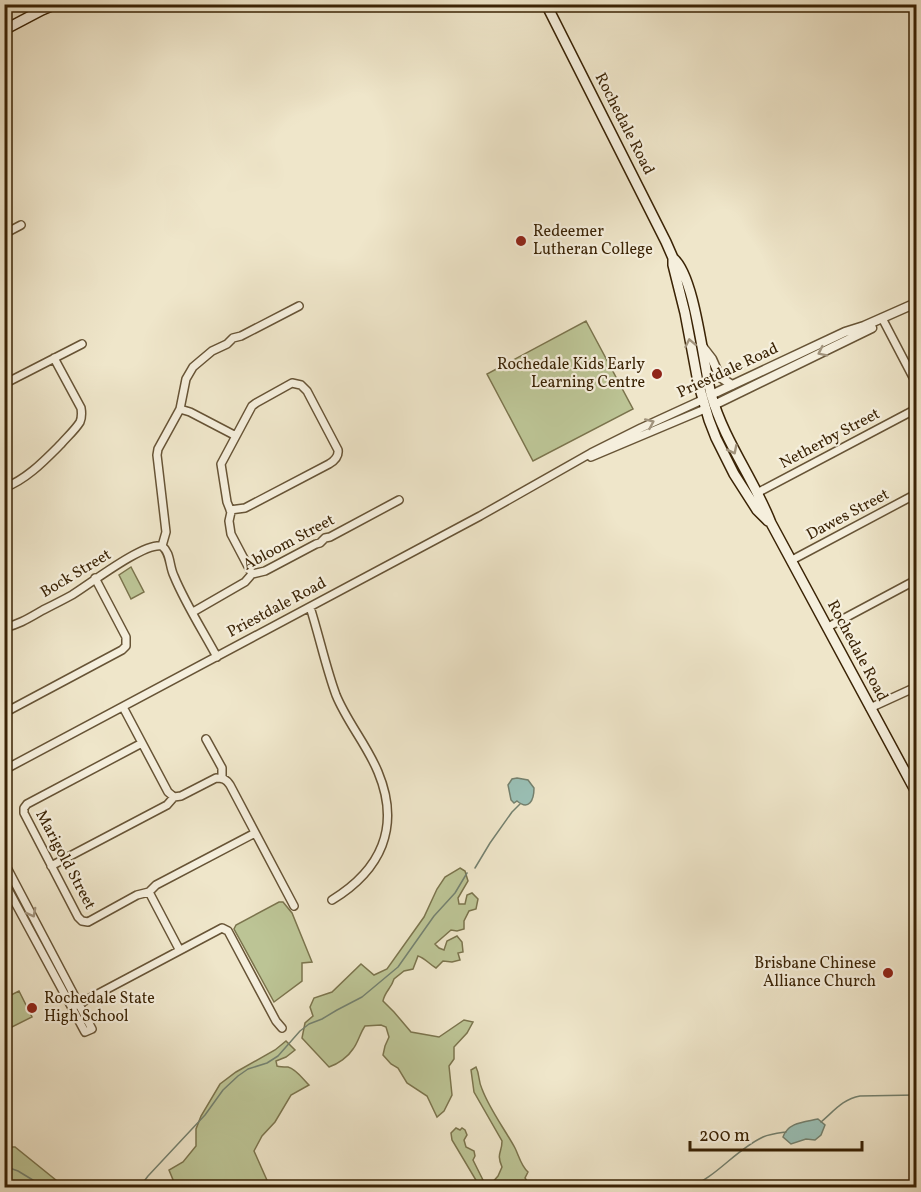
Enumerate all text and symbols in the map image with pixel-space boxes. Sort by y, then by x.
street label: Rochedale Road [589,69,659,179]
place label: Redeemer Lutheran College [533,221,653,261]
marker: Redeemer Lutheran College [514,234,528,248]
street label: Priestdale Road [674,338,782,404]
one-way arrow [684,338,697,348]
one-way arrow [818,345,829,357]
place label: Rochedale Kids Early Learning Centre [497,354,645,394]
marker: Rochedale Kids Early Learning Centre [650,367,664,381]
street label: Netherby Street [776,403,884,475]
one-way arrow [644,418,655,430]
one-way arrow [726,444,738,455]
street label: Dawes Street [803,484,894,546]
street label: Abloom Street [239,509,339,576]
street label: Bock Street [36,544,116,604]
street label: Priestdale Road [224,573,330,643]
street label: Rochedale Road [821,597,893,705]
street label: Marigold Street [29,806,101,914]
one-way arrow [24,907,36,918]
place label: Brisbane Chinese Alliance Church [754,953,876,993]
marker: Brisbane Chinese Alliance Church [881,966,895,980]
place label: Rochedale State High School [44,988,155,1028]
marker: Rochedale State High School [25,1001,39,1015]
scale bar [690,1114,862,1152]
text: 200 m [699,1124,750,1149]

